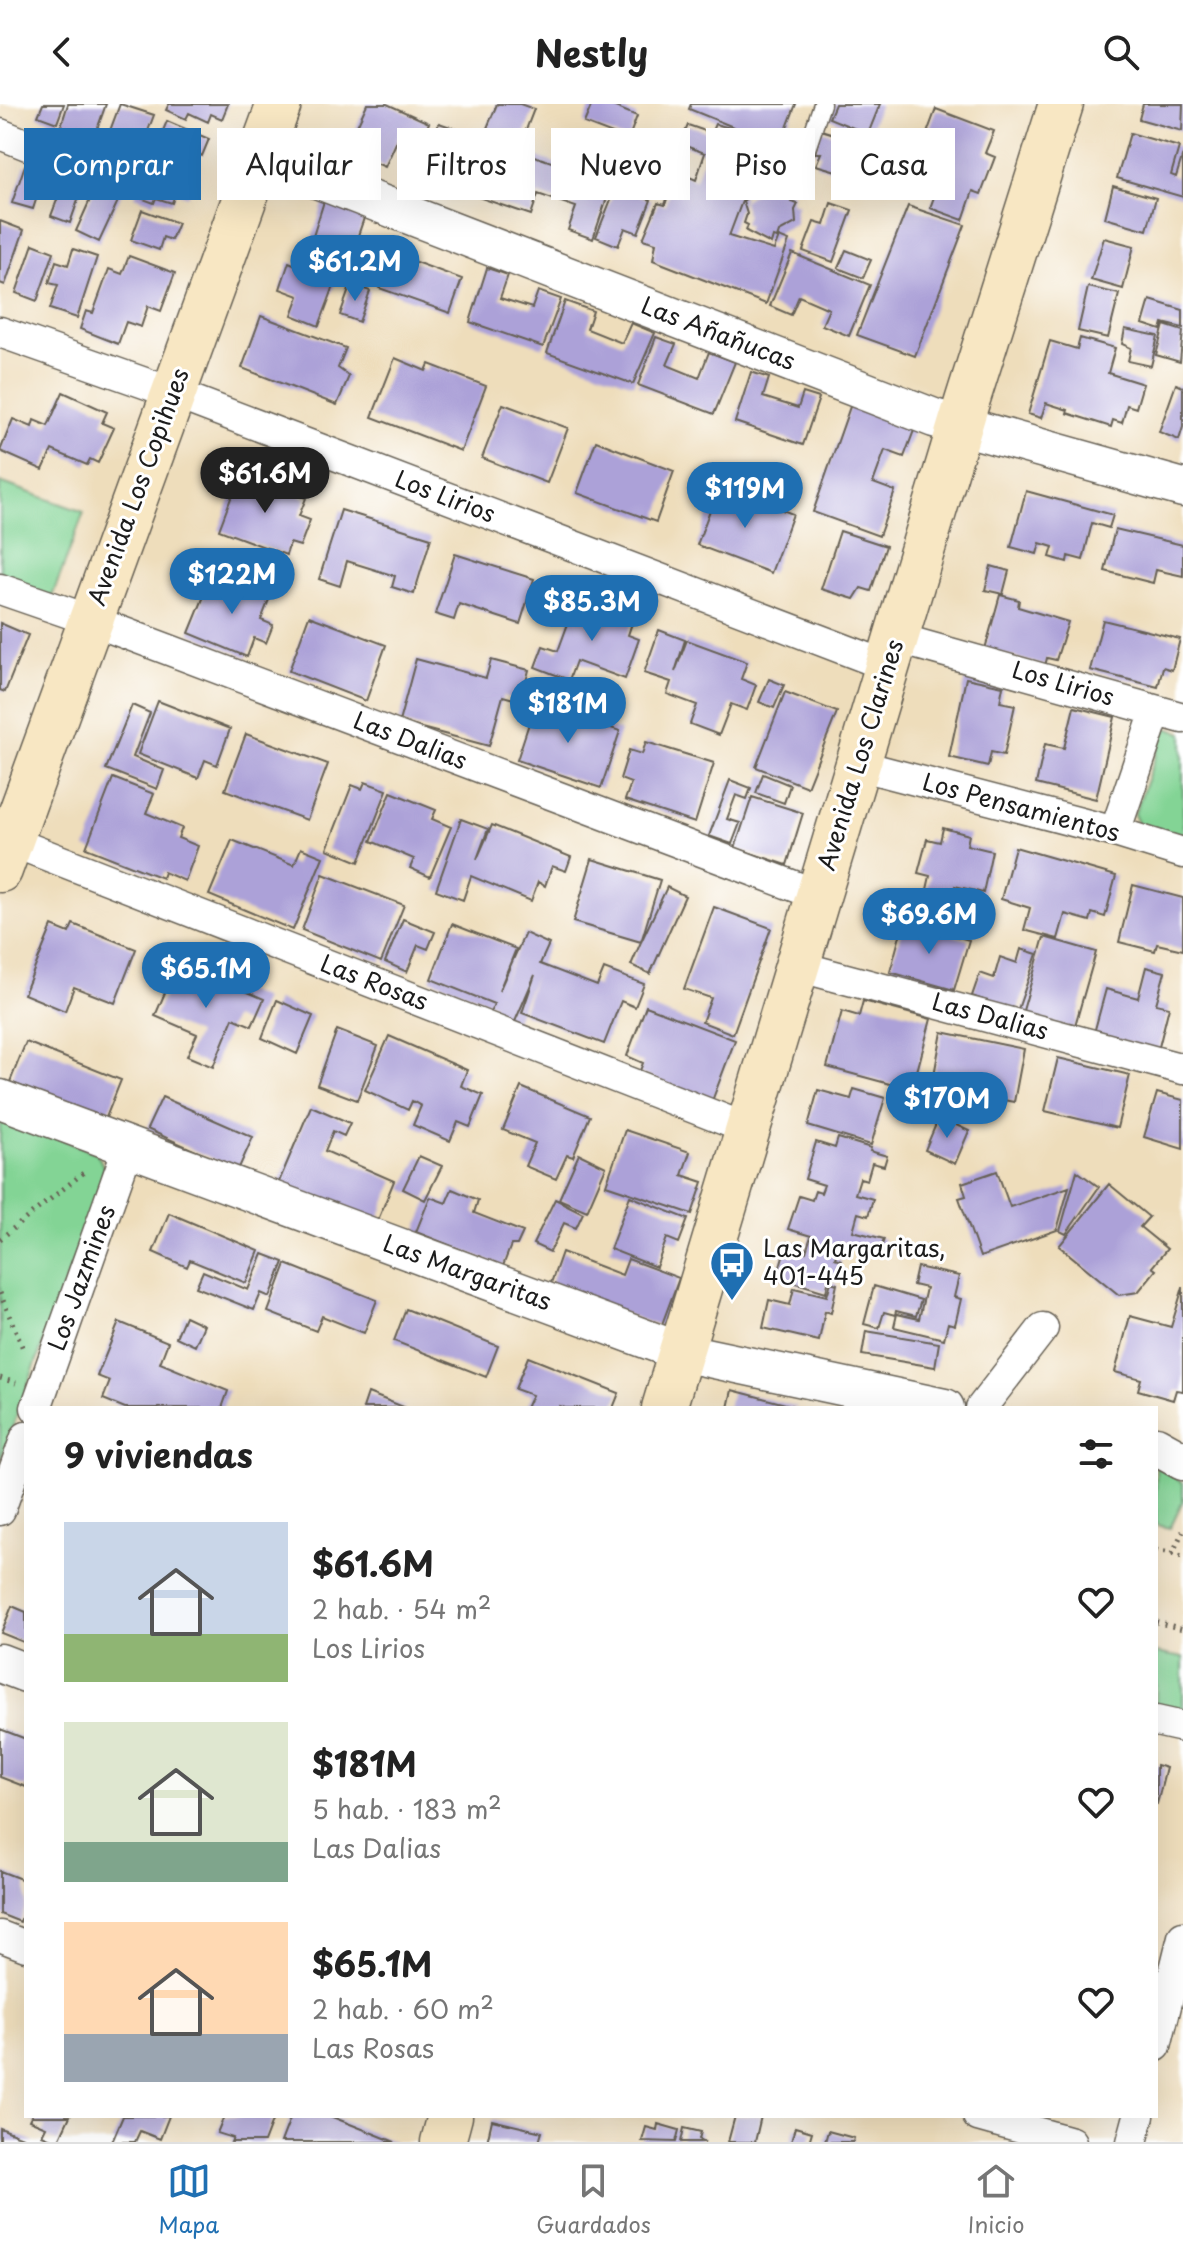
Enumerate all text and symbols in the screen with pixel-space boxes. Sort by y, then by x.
text: Nestly [535,25,648,79]
icon: back [40,30,84,74]
icon: search [1099,30,1143,74]
chip: Comprar [24,128,201,200]
chip: Alquilar [217,128,381,200]
chip: Filtros [397,128,535,200]
chip: Nuevo [551,128,690,200]
chip: Piso [706,128,815,200]
chip: Casa [831,128,955,200]
pin: $61.2M [290,235,420,303]
text: $61.2M [308,241,402,280]
street label: Las Añañucas [636,286,801,378]
street label: Avenida Los Copihues [77,363,197,610]
pin: $61.6M [200,447,330,515]
text: $61.6M [218,453,312,492]
street label: Los Lirios [390,460,501,531]
pin: $119M [689,462,801,530]
text: $119M [705,468,785,507]
pin: $122M [176,548,288,616]
text: $122M [188,554,276,593]
pin: $85.3M [527,575,657,643]
text: $85.3M [543,581,641,620]
street label: Avenida Los Clarines [807,635,911,874]
street label: Los Lirios [1008,650,1119,714]
pin: $181M [512,677,624,745]
text: $181M [528,683,608,722]
street label: Las Dalias [349,701,473,777]
street label: Los Pensamientos [919,762,1124,850]
pin: $69.6M [864,888,994,956]
text: $69.6M [881,894,977,933]
pin: $65.1M [141,942,271,1010]
street label: Las Rosas [316,944,434,1018]
text: $65.1M [160,948,252,987]
street label: Las Dalias [928,982,1053,1048]
pin: $170M [891,1072,1003,1140]
text: $170M [904,1078,990,1117]
street label: Los Jazmines [37,1199,123,1355]
street label: Las Margaritas [379,1224,557,1318]
place label: Las Margaritas, 401-445 [763,1229,946,1293]
bus stop icon: Las Margaritas, 401-445 [708,1239,756,1302]
text: 9 viviendas [64,1428,253,1480]
icon: filters [1074,1432,1118,1476]
text: $61.6M [312,1537,434,1589]
icon: home [128,1554,224,1650]
icon: heart [1074,1580,1118,1624]
text: 2 hab. · 54 m² [312,1589,491,1628]
text: Los Lirios [312,1628,425,1667]
text: $181M [312,1737,417,1789]
icon: home [128,1754,224,1850]
icon: heart [1074,1780,1118,1824]
text: 5 hab. · 183 m² [312,1789,502,1828]
text: Las Dalias [312,1828,441,1867]
text: $65.1M [312,1937,432,1989]
icon: home [128,1954,224,2050]
icon: heart [1074,1980,1118,2024]
text: 2 hab. · 60 m² [312,1989,494,2028]
text: Las Rosas [312,2028,434,2067]
tab: Mapa [159,2159,219,2240]
tab: Guardados [536,2159,651,2240]
tab: Inicio [968,2159,1024,2240]

